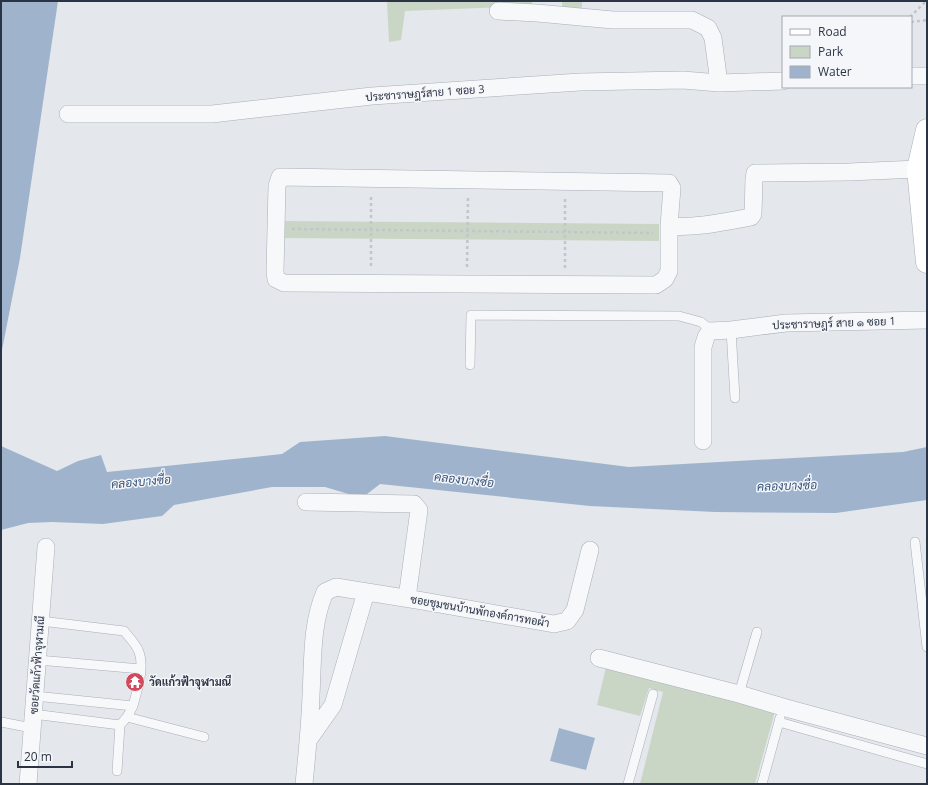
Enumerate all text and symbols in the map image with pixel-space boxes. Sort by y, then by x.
legend [782,16,912,88]
text: Road [818,23,847,40]
text: Park [818,43,844,60]
text: Water [818,63,852,80]
street label: ประชาราษฎร์สาย 1 ซอย 3 [365,81,485,105]
street label: ประชาราษฎร์ สาย ๑ ซอย 1 [772,313,896,333]
water label: คลองบางซื่อ [433,466,495,491]
water label: คลองบางซื่อ [110,468,172,493]
water label: คลองบางซื่อ [757,474,817,495]
street label: ซอยชุมชนบ้านพักองค์การทอผ้า [409,591,551,632]
street label: ซอยวัดแก้วฟ้าจุฬามณี [26,615,49,715]
temple icon: วัดแก้วฟ้าจุฬามณี [124,671,146,693]
place label: วัดแก้วฟ้าจุฬามณี [149,674,232,690]
scale bar [18,743,72,769]
text: 20 m [24,748,52,765]

